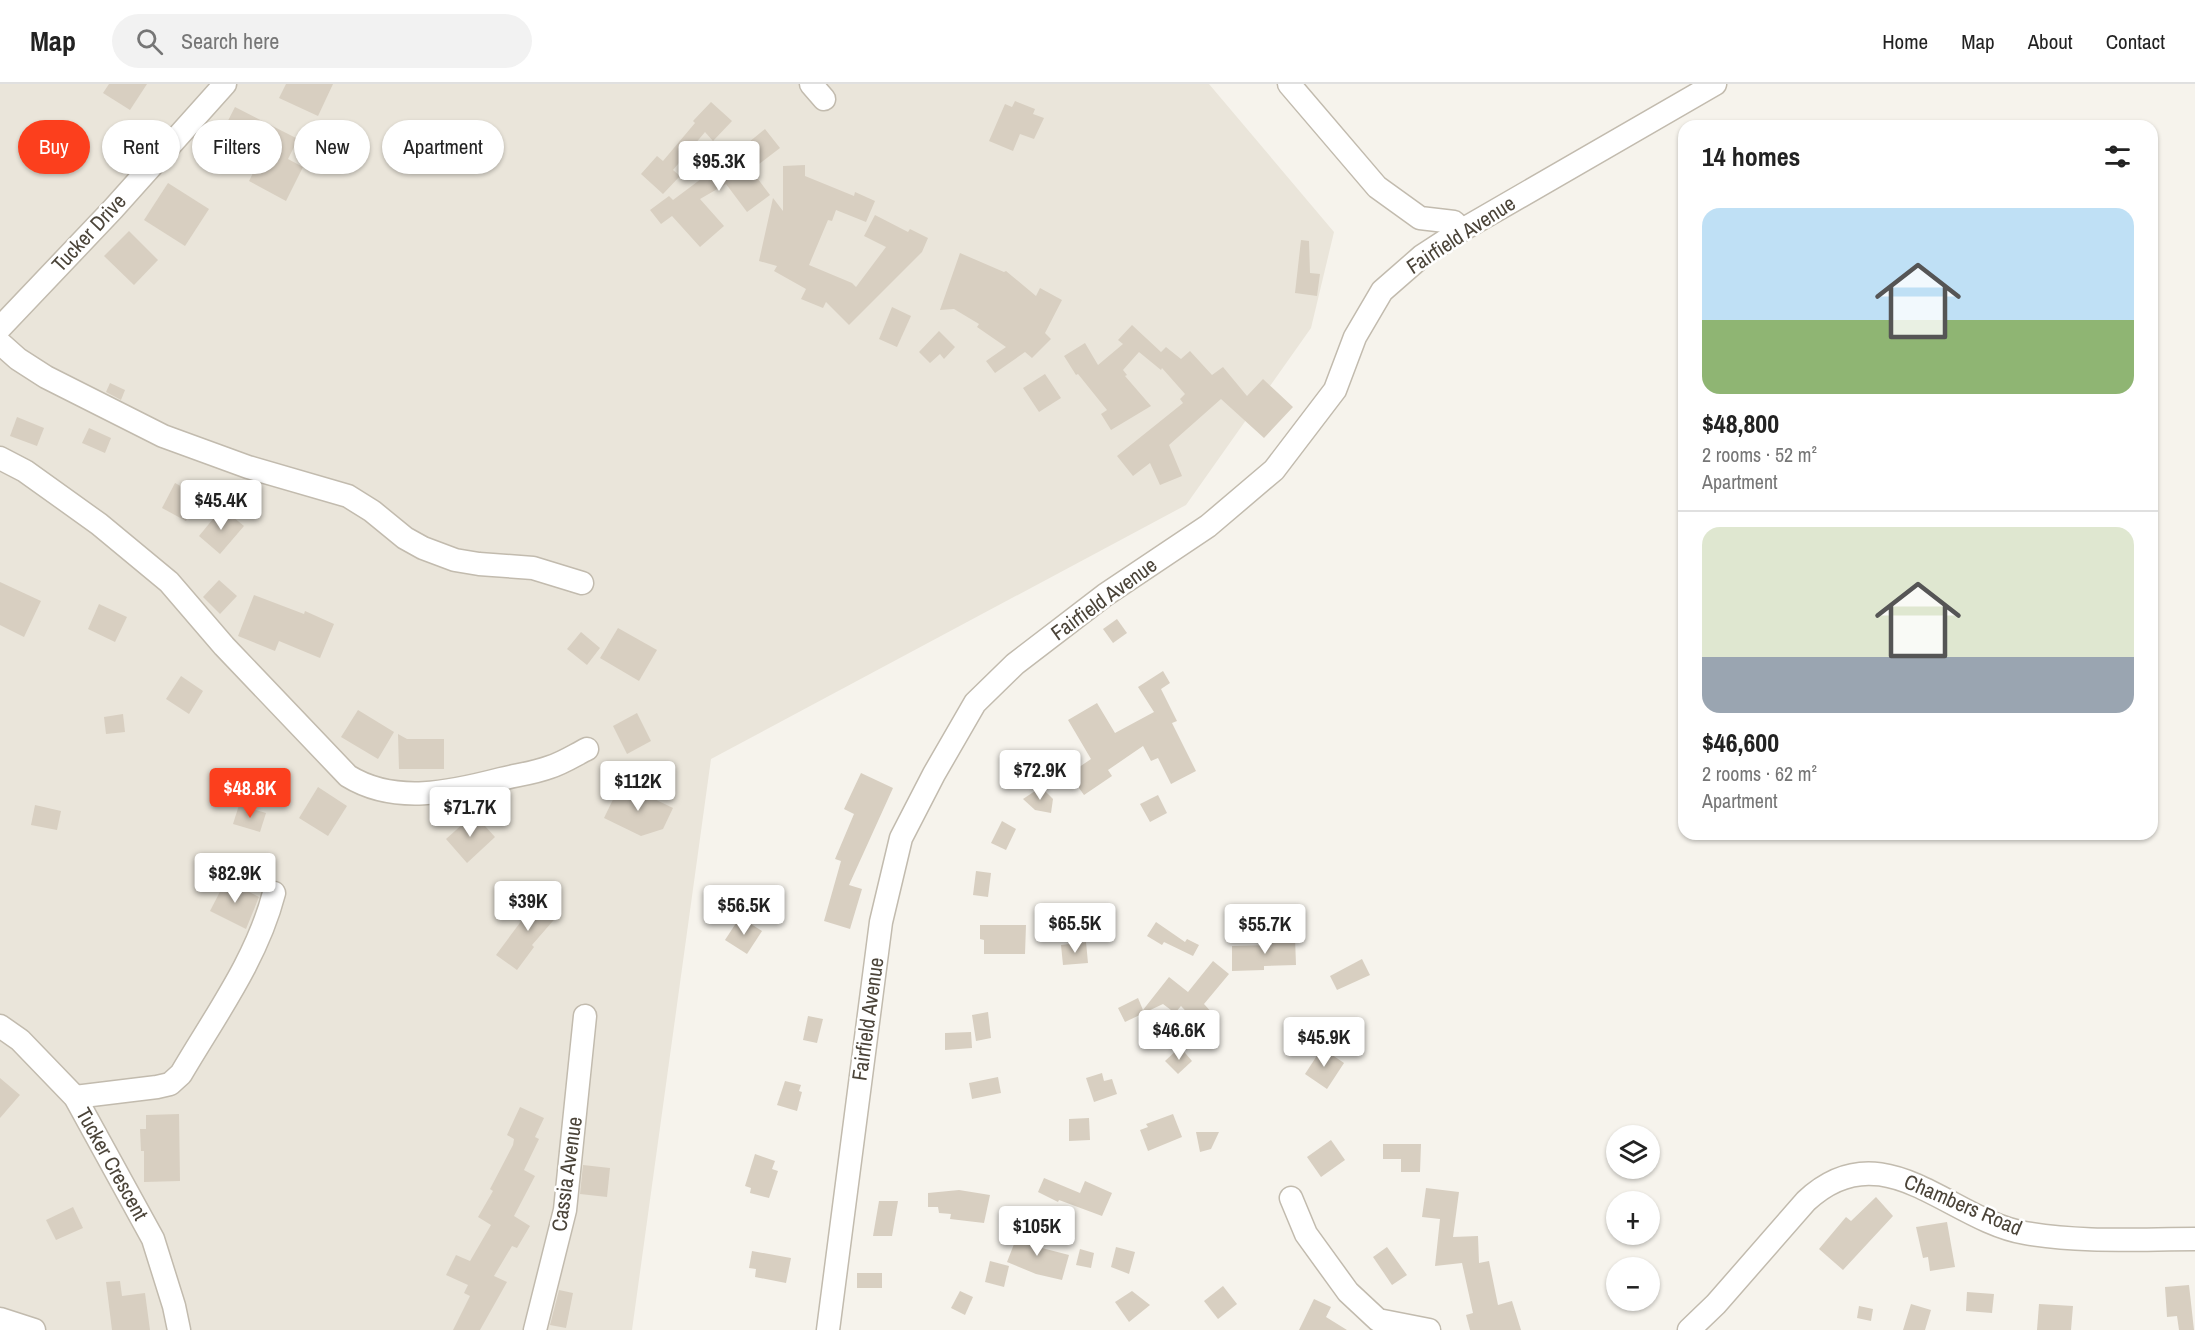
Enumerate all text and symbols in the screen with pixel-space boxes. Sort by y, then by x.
search box [112,14,532,68]
text: Map [30,22,76,60]
icon: search [133,25,166,58]
text: Search here [181,26,279,56]
text: Home [1882,27,1928,56]
text: Map [1961,27,1995,56]
text: About [2028,27,2073,56]
text: Contact [2106,27,2165,56]
chip: Buy [18,120,90,174]
chip: Rent [102,120,180,174]
chip: Filters [192,120,282,174]
chip: New [294,120,370,174]
chip: Apartment [382,120,504,174]
text: 14 homes [1702,139,1800,174]
icon: filters [2101,140,2134,173]
pin: $95.3K [670,141,768,192]
text: $95.3K [693,147,745,174]
street label: Tucker Drive [45,187,132,278]
street label: Fairfield Avenue [1401,189,1521,281]
icon: home [1864,247,1972,355]
text: $48,800 [1702,406,1779,441]
text: 2 rooms · 52 m² [1702,441,1817,468]
text: Apartment [1702,468,1778,495]
pin: $45.4K [172,480,270,531]
text: $45.4K [195,486,247,513]
street label: Fairfield Avenue [1045,550,1163,647]
icon: home [1864,566,1972,674]
text: $46,600 [1702,725,1779,760]
pin: $72.9K [991,750,1089,801]
text: $72.9K [1014,756,1066,783]
text: 2 rooms · 62 m² [1702,760,1817,787]
pin: $112K [596,761,680,812]
text: $112K [614,767,662,794]
pin: $48.8K [201,768,299,819]
text: $48.8K [224,774,276,801]
pin: $71.7K [421,787,519,838]
text: Apartment [1702,787,1778,814]
text: $71.7K [444,793,496,820]
pin: $82.9K [186,853,284,904]
text: $82.9K [209,859,261,886]
pin: $39K [492,881,564,932]
pin: $56.5K [695,885,793,936]
text: $39K [508,887,548,914]
text: $56.5K [718,891,770,918]
pin: $65.5K [1026,903,1124,954]
pin: $55.7K [1216,904,1314,955]
text: $65.5K [1049,909,1101,936]
text: $55.7K [1239,910,1291,937]
street label: Fairfield Avenue [844,955,891,1082]
pin: $46.6K [1130,1010,1228,1061]
text: $46.6K [1153,1016,1205,1043]
pin: $45.9K [1275,1017,1373,1068]
text: $45.9K [1298,1023,1350,1050]
street label: Tucker Crescent [69,1102,155,1226]
street label: Cassia Avenue [544,1115,589,1233]
map controls [1606,1125,1660,1311]
button: layers [1606,1125,1660,1179]
street label: Chambers Road [1900,1167,2027,1242]
button: + [1606,1191,1660,1245]
pin: $105K [995,1206,1079,1257]
text: $105K [1013,1212,1061,1239]
button: − [1606,1257,1660,1311]

